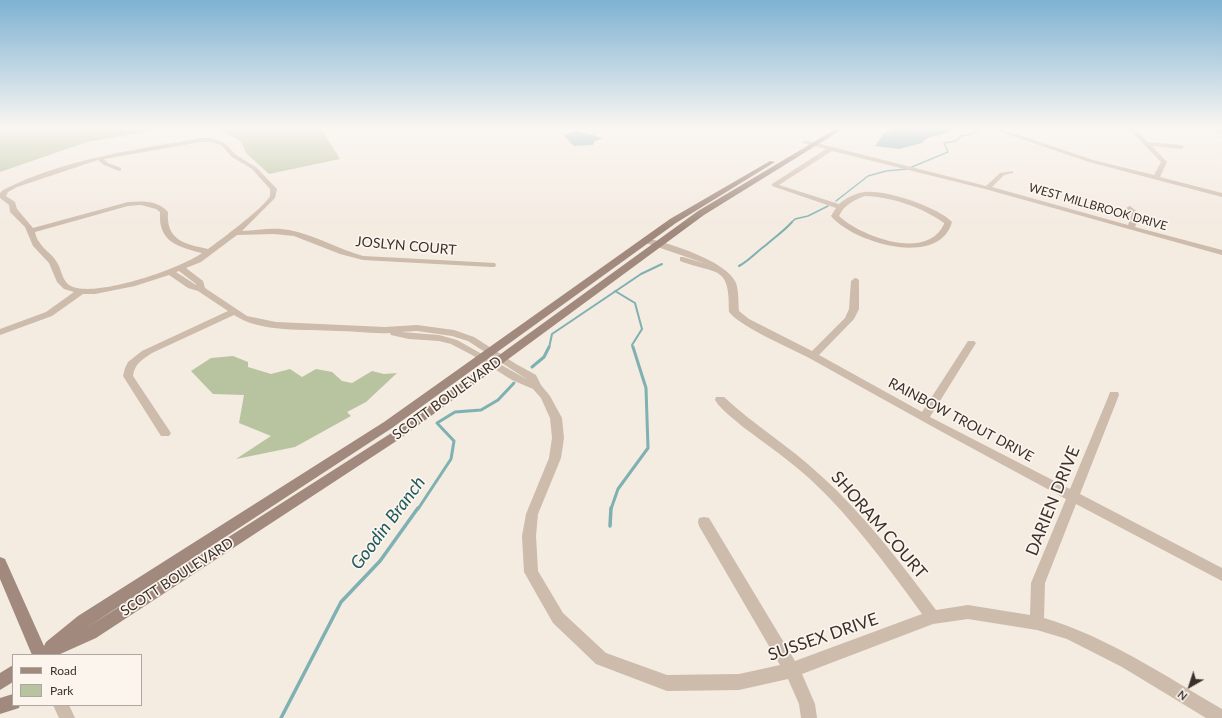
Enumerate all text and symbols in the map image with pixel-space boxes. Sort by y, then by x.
street label: WEST MILLBROOK DRIVE [1027,180,1169,234]
street label: JOSLYN COURT [355,233,457,259]
street label: SCOTT BOULEVARD [389,353,505,443]
street label: RAINBOW TROUT DRIVE [885,374,1037,466]
street label: DARIEN DRIVE [1022,443,1084,559]
street label: SHORAM COURT [827,467,931,583]
water label: Goodin Branch [346,472,430,574]
street label: SCOTT BOULEVARD [117,534,237,620]
street label: SUSSEX DRIVE [765,609,881,665]
legend [12,654,142,706]
text: Road [50,663,77,678]
north arrow [1170,666,1210,706]
text: Park [50,683,73,698]
text: N [1175,688,1190,703]

